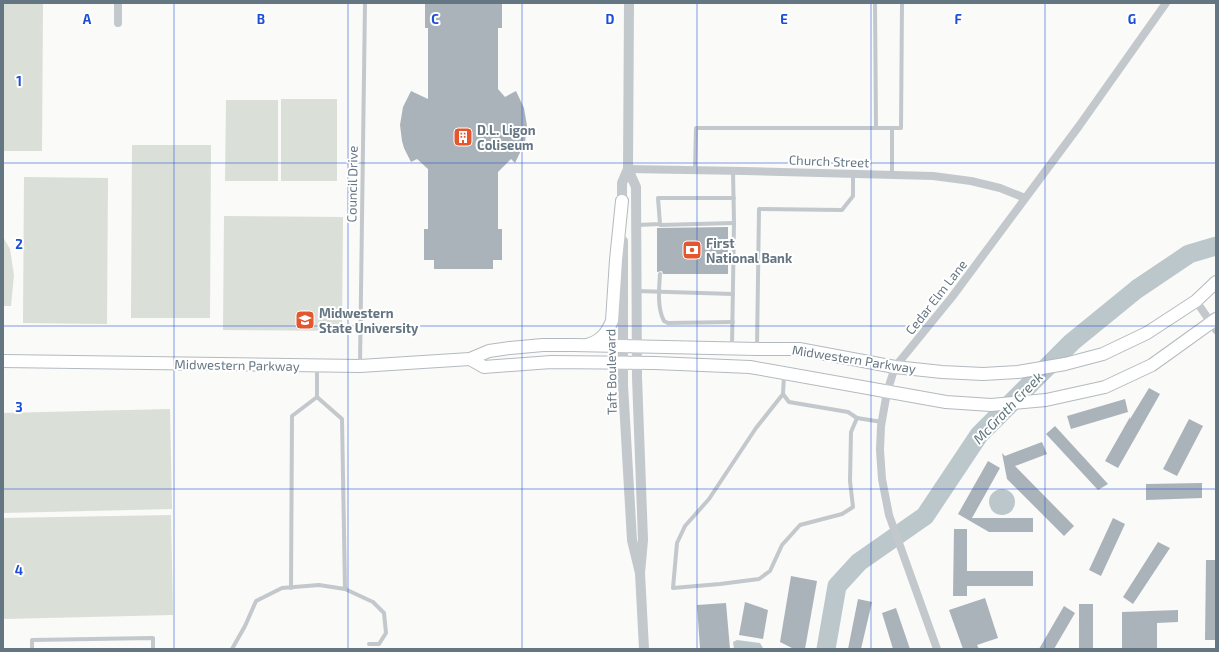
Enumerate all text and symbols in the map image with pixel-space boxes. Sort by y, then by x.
text: A [83,11,92,27]
text: B [257,11,265,27]
text: C [431,11,439,27]
text: D [606,11,615,27]
text: E [780,11,788,27]
text: F [954,11,962,27]
text: G [1128,11,1136,27]
text: 1 [16,73,22,89]
place label: D.L. Ligon Coliseum [477,122,536,153]
building icon: D.L. Ligon Coliseum [452,126,474,148]
street label: Council Drive [343,146,361,222]
street label: Church Street [789,152,869,170]
place label: First National Bank [706,235,793,266]
text: 2 [15,236,23,252]
bank icon: First National Bank [681,239,703,261]
street label: Cedar Elm Lane [902,256,970,338]
place label: Midwestern State University [319,305,419,336]
school or university icon: Midwestern State University [294,309,316,331]
street label: Taft Boulevard [602,329,620,415]
street label: Midwestern Parkway [791,341,917,377]
street label: Midwestern Parkway [174,356,300,374]
water label: McGrath Creek [969,368,1046,447]
text: 3 [15,399,23,415]
text: 4 [15,562,23,578]

